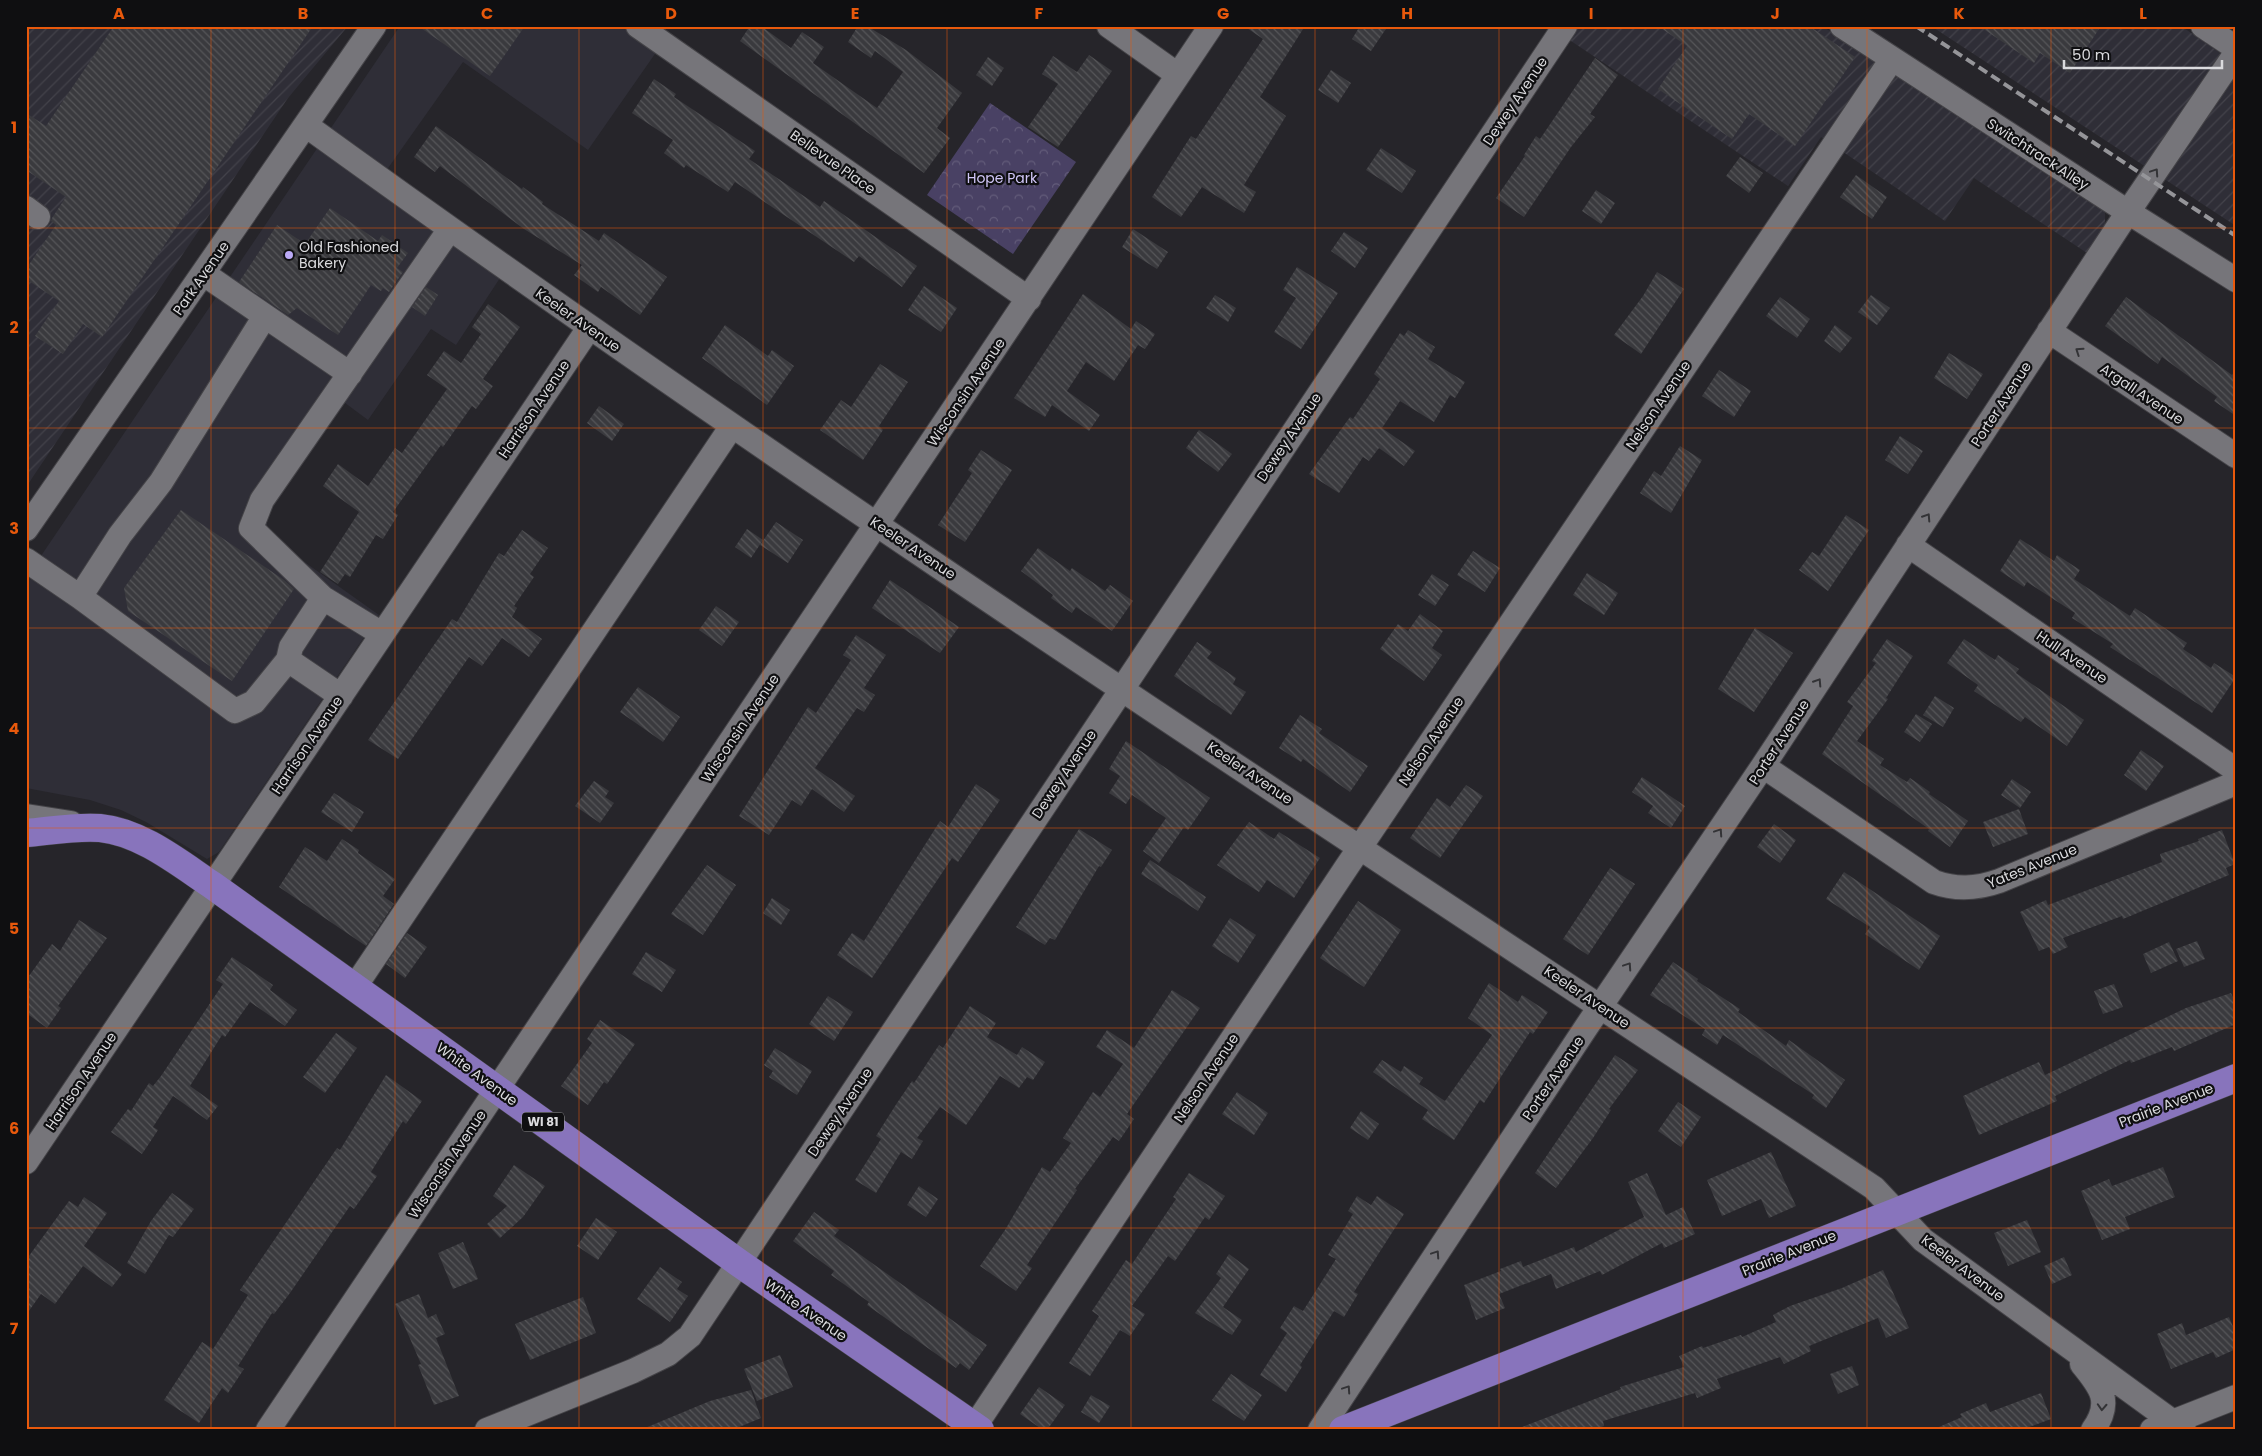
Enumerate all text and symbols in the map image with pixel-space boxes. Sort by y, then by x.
text: A [113,2,125,25]
text: B [298,2,308,25]
text: C [481,2,493,25]
text: D [665,2,677,25]
text: E [851,2,859,25]
text: F [1035,2,1044,25]
text: G [1217,2,1229,25]
text: H [1401,2,1413,25]
text: I [1589,2,1593,25]
text: J [1770,2,1780,25]
text: K [1953,2,1965,25]
text: L [2139,2,2147,25]
scale bar [2064,38,2222,70]
text: 50 m [2072,44,2110,65]
street label: Dewey Avenue [1478,52,1552,149]
street label: Switchtrack Alley [1983,114,2093,195]
text: 1 [11,116,17,139]
street label: Bellevue Place [786,125,880,199]
park label: Hope Park [967,168,1038,188]
one-way arrow [2149,168,2158,178]
street label: Park Avenue [168,237,234,319]
place label: Old Fashioned Bakery [299,237,399,273]
marker: Old Fashioned Bakery [283,249,295,261]
street label: Keeler Avenue [532,283,625,357]
text: 2 [9,316,19,339]
street label: Wisconsin Avenue [922,334,1010,450]
one-way arrow [2075,348,2085,357]
street label: Harrison Avenue [494,356,575,462]
street label: Nelson Avenue [1621,356,1695,454]
street label: Porter Avenue [1966,357,2036,450]
street label: Argall Avenue [2096,359,2188,430]
street label: Dewey Avenue [1252,388,1326,485]
street label: Keeler Avenue [866,512,960,584]
one-way arrow [1921,513,1930,522]
text: 3 [9,517,19,540]
street label: Hull Avenue [2032,626,2112,688]
street label: Wisconsin Avenue [696,670,784,786]
one-way arrow [1812,678,1822,687]
street label: Harrison Avenue [267,692,348,798]
street label: Nelson Avenue [1394,692,1468,790]
street label: Porter Avenue [1744,695,1814,788]
text: 4 [9,717,20,740]
street label: Dewey Avenue [1027,725,1101,822]
street label: Keeler Avenue [1203,737,1297,809]
one-way arrow [1713,828,1722,837]
street label: Yates Avenue [1984,839,2080,893]
text: 5 [9,917,19,940]
street label: Keeler Avenue [1540,961,1634,1033]
one-way arrow [1622,962,1631,972]
street label: Harrison Avenue [41,1028,122,1134]
street label: Nelson Avenue [1169,1029,1243,1127]
street label: Porter Avenue [1517,1032,1589,1124]
street label: White Avenue [432,1038,522,1111]
street label: Dewey Avenue [803,1063,877,1160]
street label: Prairie Avenue [2116,1078,2217,1132]
street label: Wisconsin Avenue [403,1106,491,1222]
road number: WI 81 [522,1112,564,1132]
text: 6 [9,1117,19,1140]
street label: Prairie Avenue [1739,1225,1839,1281]
street label: Keeler Avenue [1917,1230,2009,1306]
one-way arrow [1430,1250,1440,1259]
street label: White Avenue [761,1274,851,1346]
text: 7 [10,1317,19,1340]
one-way arrow [1341,1385,1350,1395]
one-way arrow [2097,1403,2108,1411]

